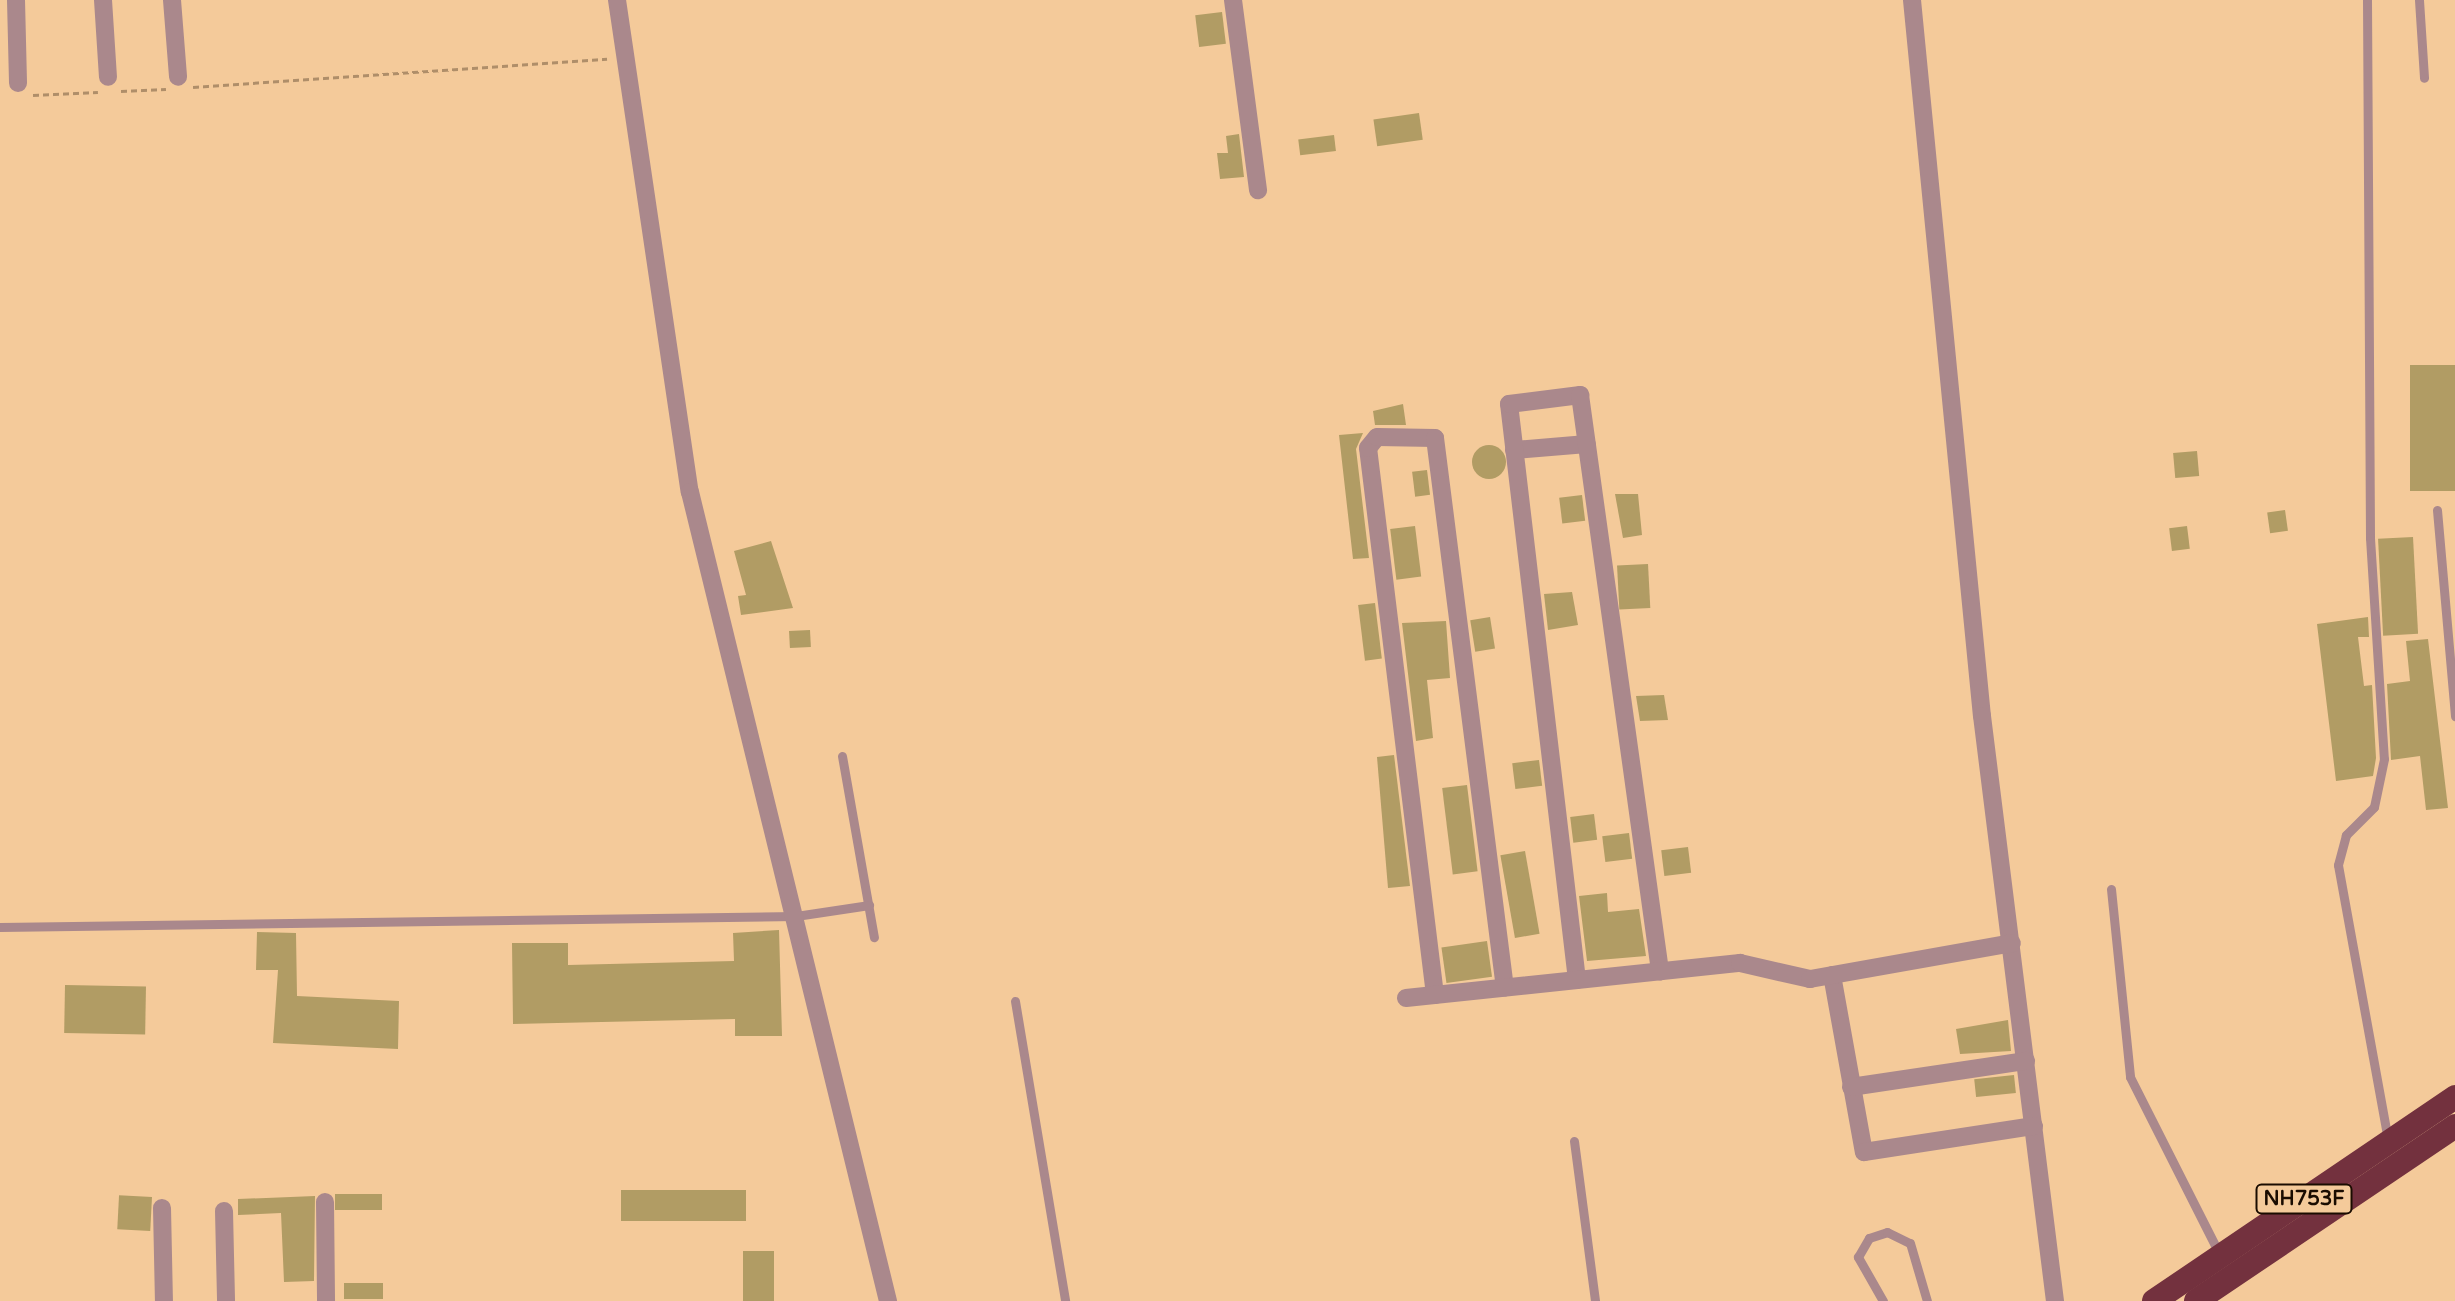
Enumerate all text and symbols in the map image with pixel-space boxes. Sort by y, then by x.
road number: NH753F [2254,1183,2354,1215]

